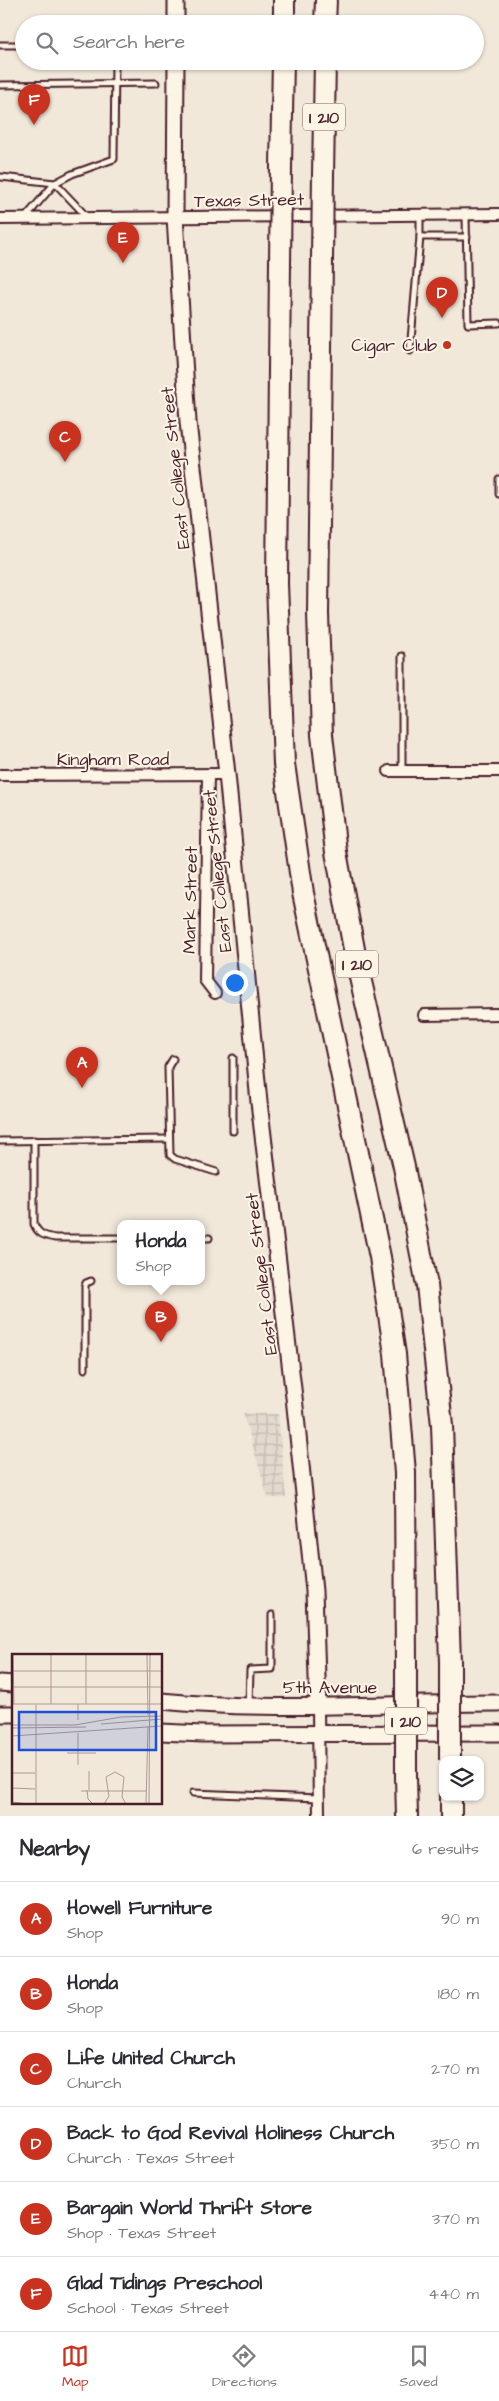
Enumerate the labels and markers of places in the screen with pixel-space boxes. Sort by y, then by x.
pin: F [18,84,50,125]
pin: E [107,222,139,263]
pin: D [426,277,458,318]
place label: Cigar Club [351,333,437,359]
marker: Cigar Club [441,339,453,351]
pin: C [49,421,81,462]
pin: A [66,1047,98,1088]
pin: B [145,1301,177,1342]

